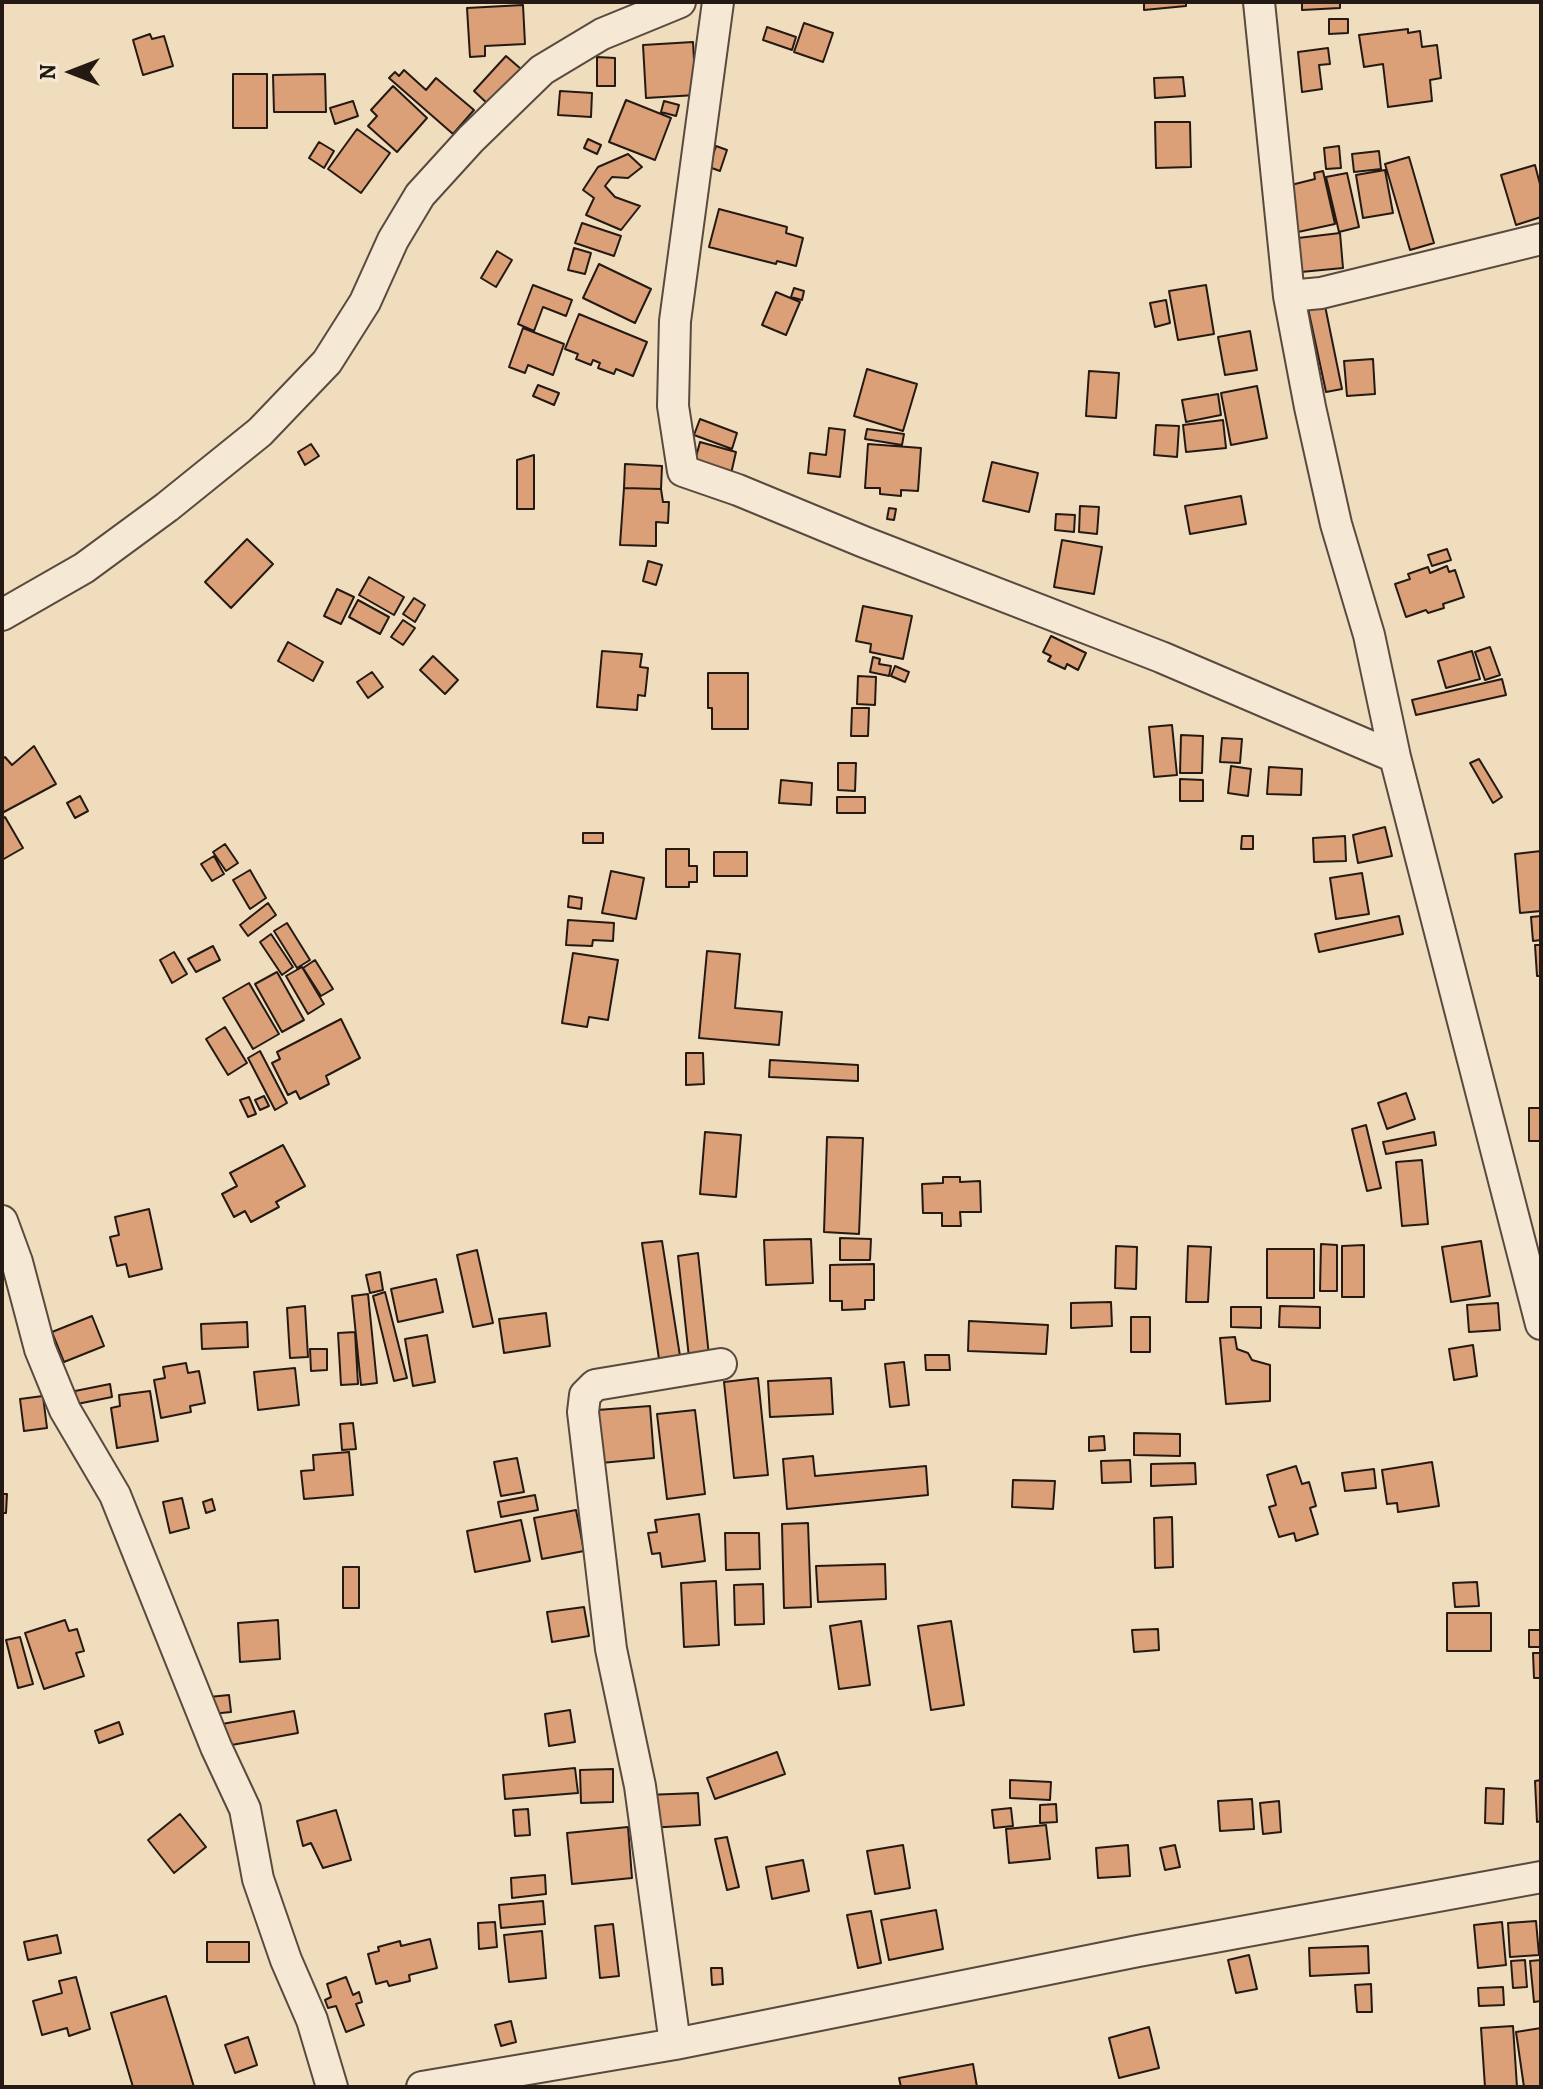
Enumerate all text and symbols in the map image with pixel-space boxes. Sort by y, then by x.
north arrow [32,32,112,112]
text: N [33,64,63,80]

